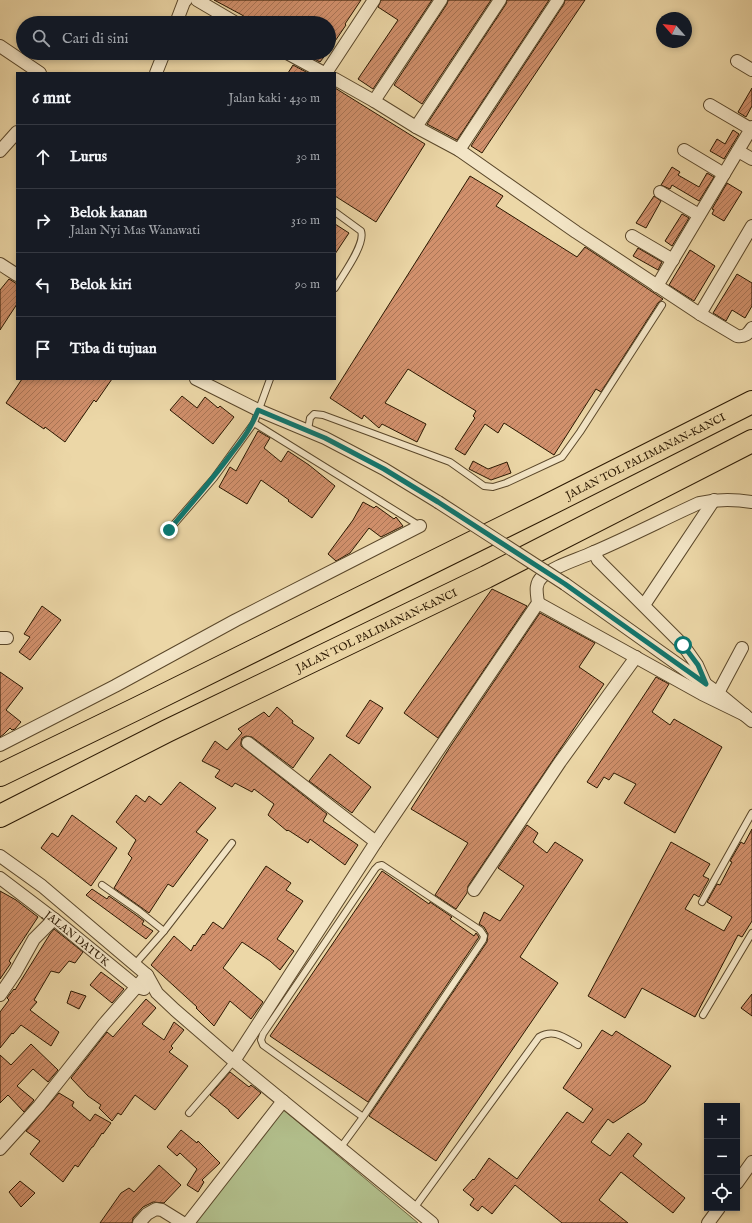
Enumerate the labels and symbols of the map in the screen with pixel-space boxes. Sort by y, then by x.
north arrow [656,12,692,48]
street label: JALAN TOL PALIMANAN–KANCI [562,410,728,504]
route end [160,521,178,539]
street label: JALAN TOL PALIMANAN–KANCI [292,586,460,676]
route start [674,636,692,654]
street label: JALAN DATUK [40,907,113,970]

